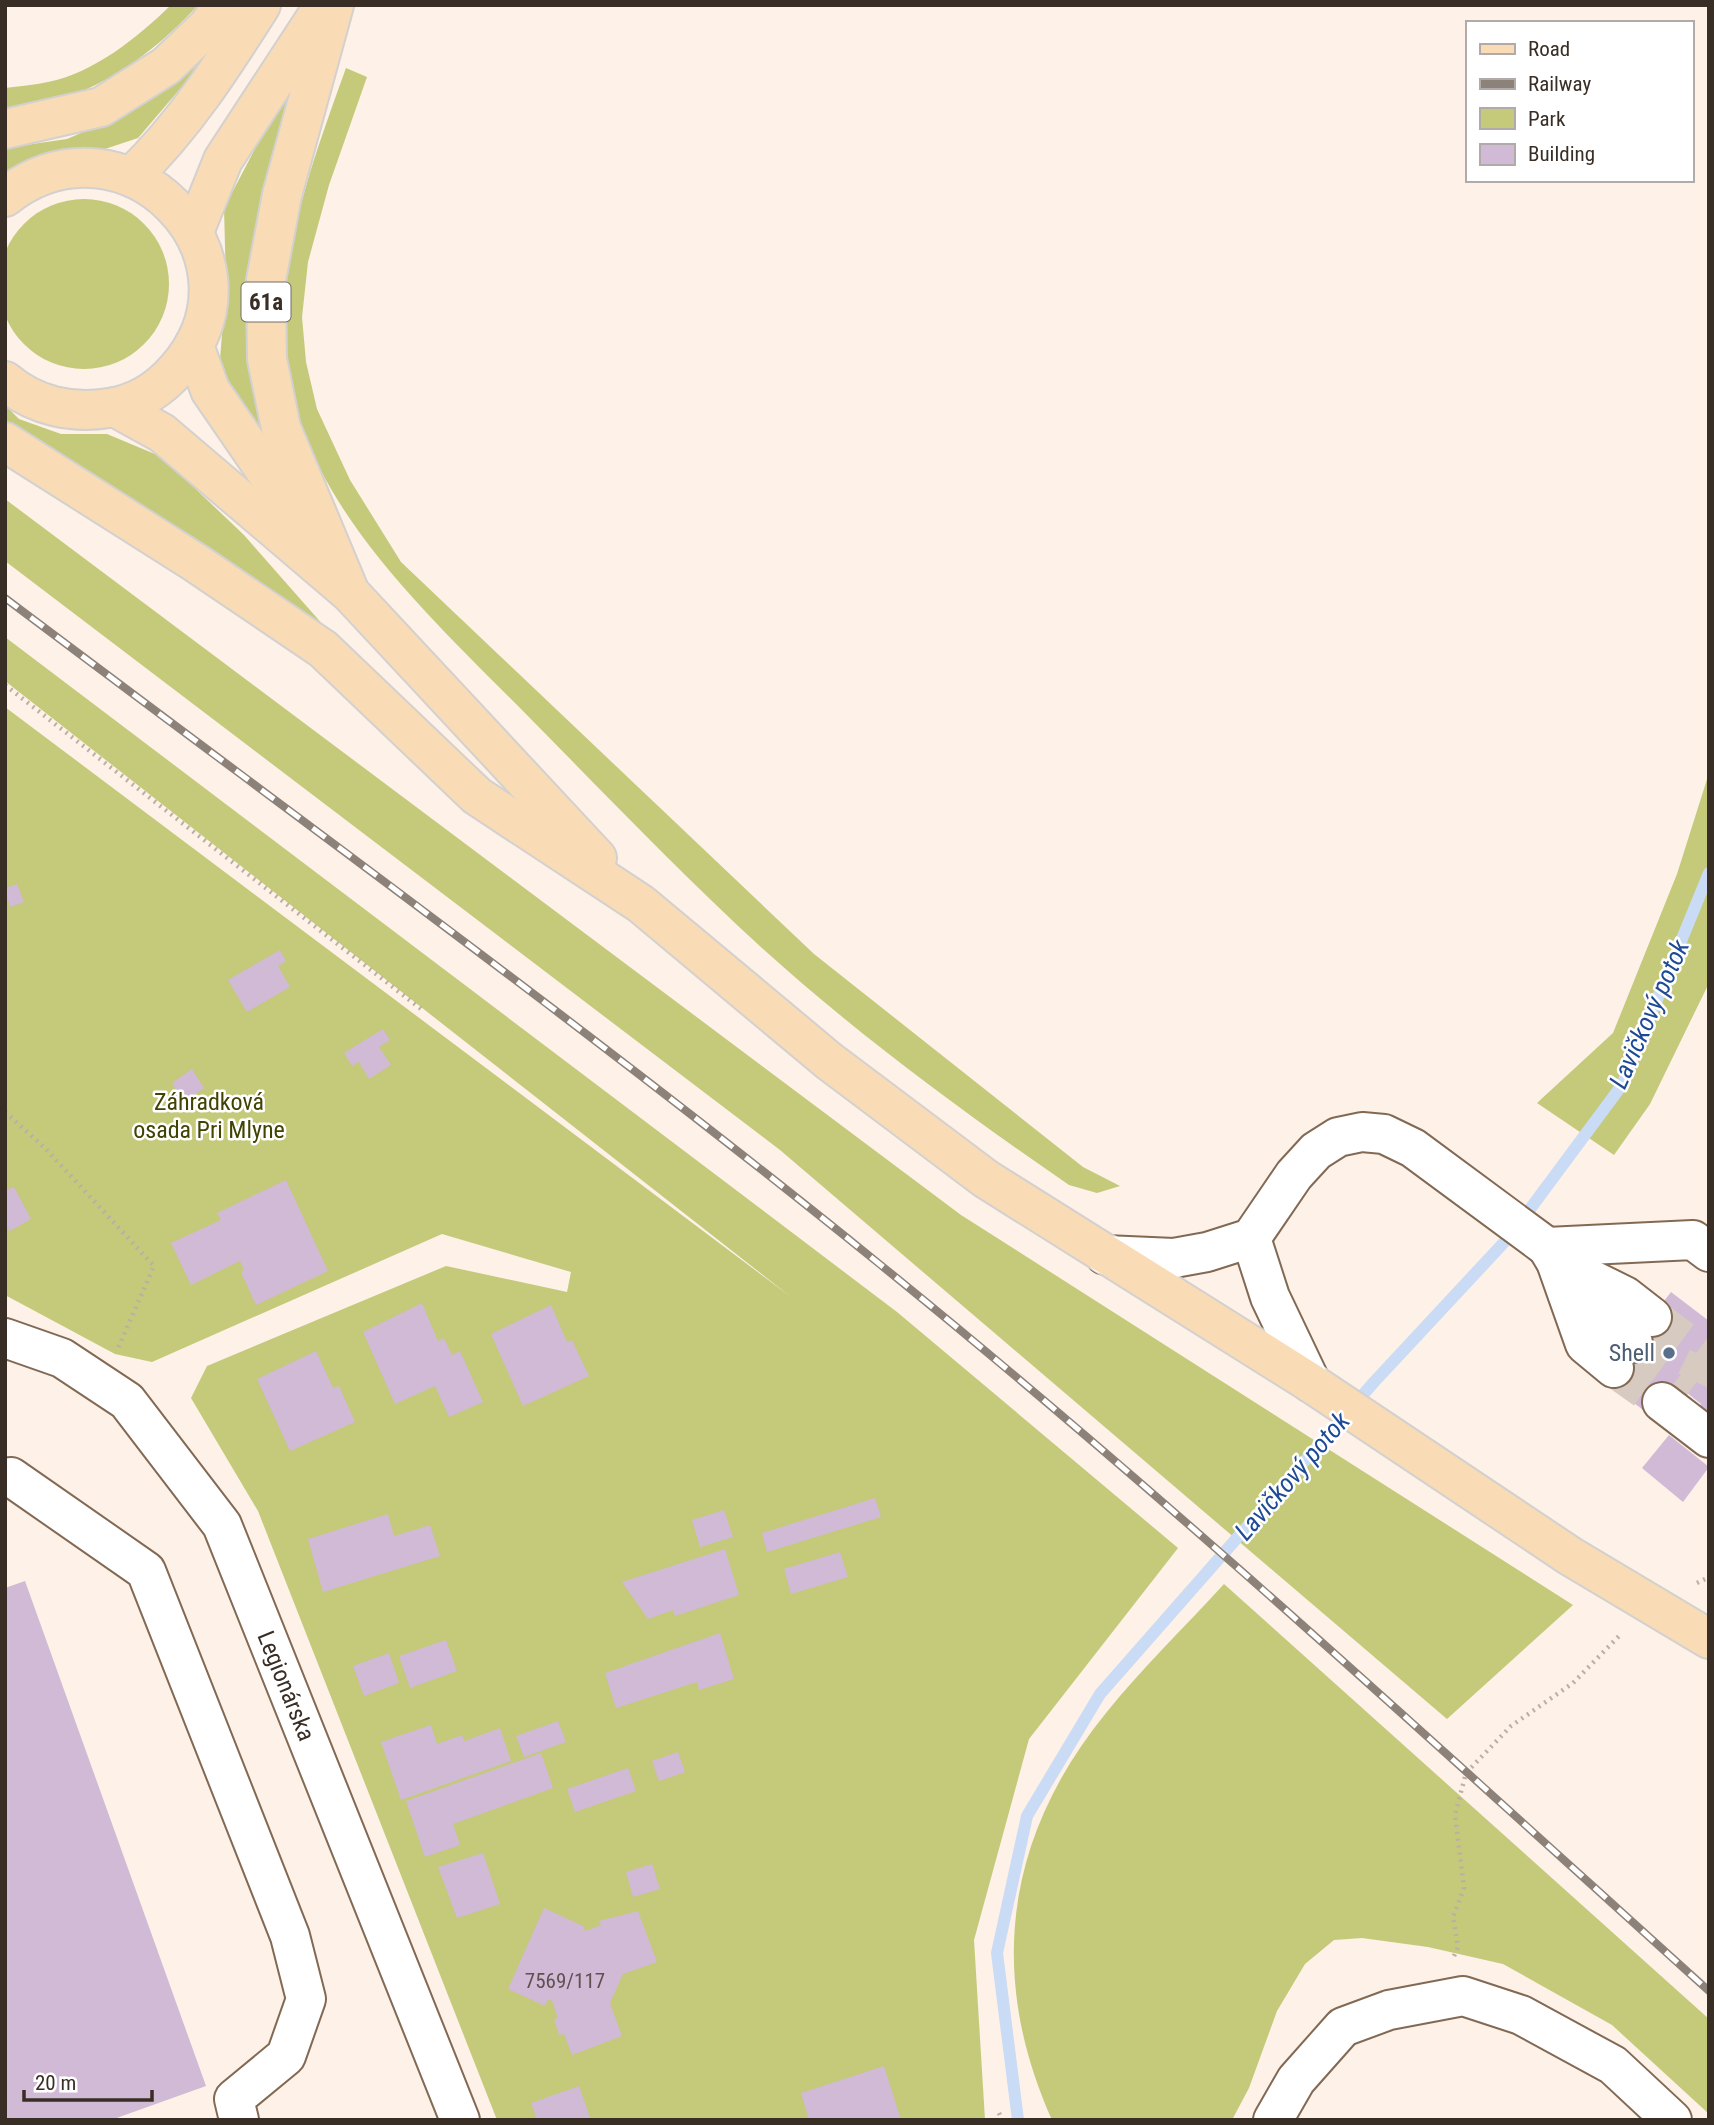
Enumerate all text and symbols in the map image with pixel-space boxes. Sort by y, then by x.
legend [1466,21,1693,182]
text: Road [1528,37,1570,61]
text: Railway [1528,72,1591,96]
text: Park [1528,107,1566,131]
text: Building [1528,142,1595,166]
road number: 61a [242,282,290,322]
water label: Lavičkový potok [1603,934,1695,1093]
park label: Záhradková osada Pri Mlyne [133,1088,285,1144]
place label: Shell [1609,1339,1655,1367]
marker: Shell [1661,1345,1677,1361]
water label: Lavičkový potok [1228,1405,1356,1546]
street label: Legionárska [251,1627,321,1745]
house number: 7569/117 [525,1969,605,1993]
scale bar [24,2058,152,2102]
text: 20 m [35,2071,76,2095]

